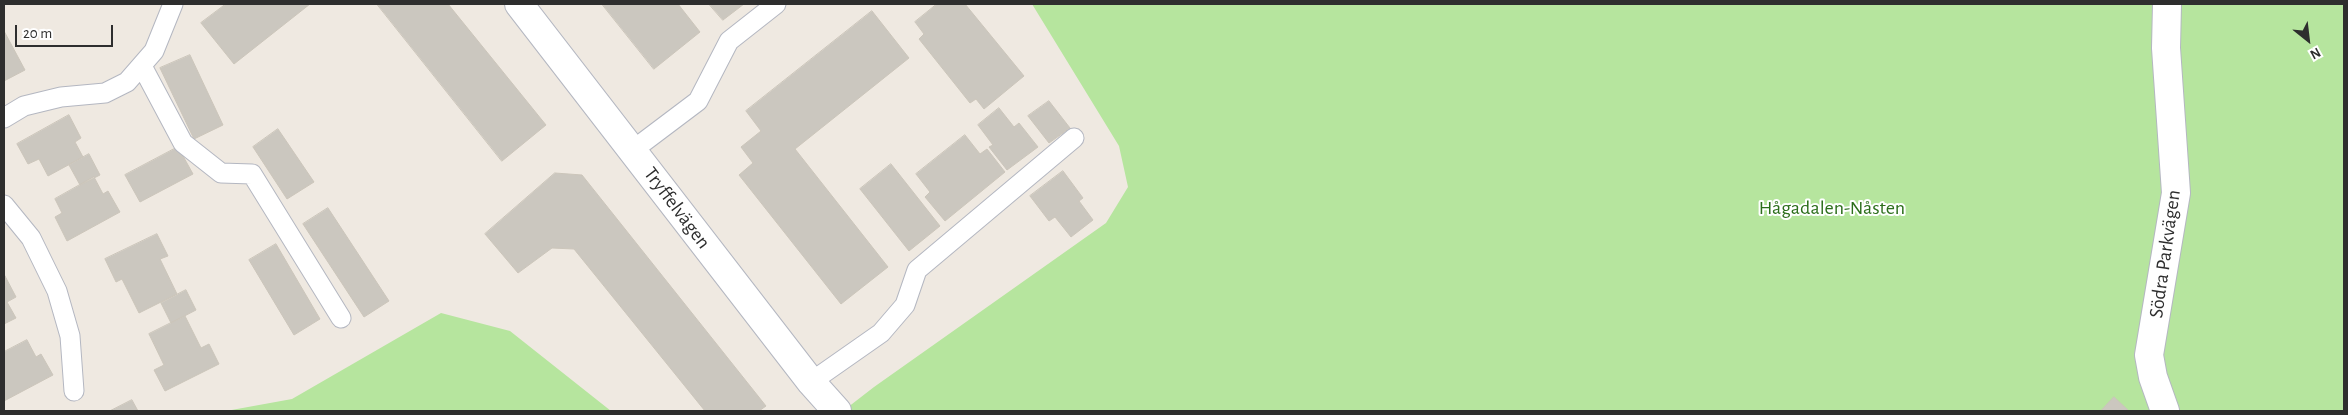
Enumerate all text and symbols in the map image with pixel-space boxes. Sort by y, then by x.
scale bar [18,15,115,47]
north arrow [2283,15,2333,65]
text: 20 m [23,26,52,41]
text: N [2308,45,2323,62]
street label: Tryffelvägen [638,162,716,254]
street label: Södra Parkvägen [2144,188,2186,320]
park label: Hågadalen-Nåsten [1759,196,1905,220]

